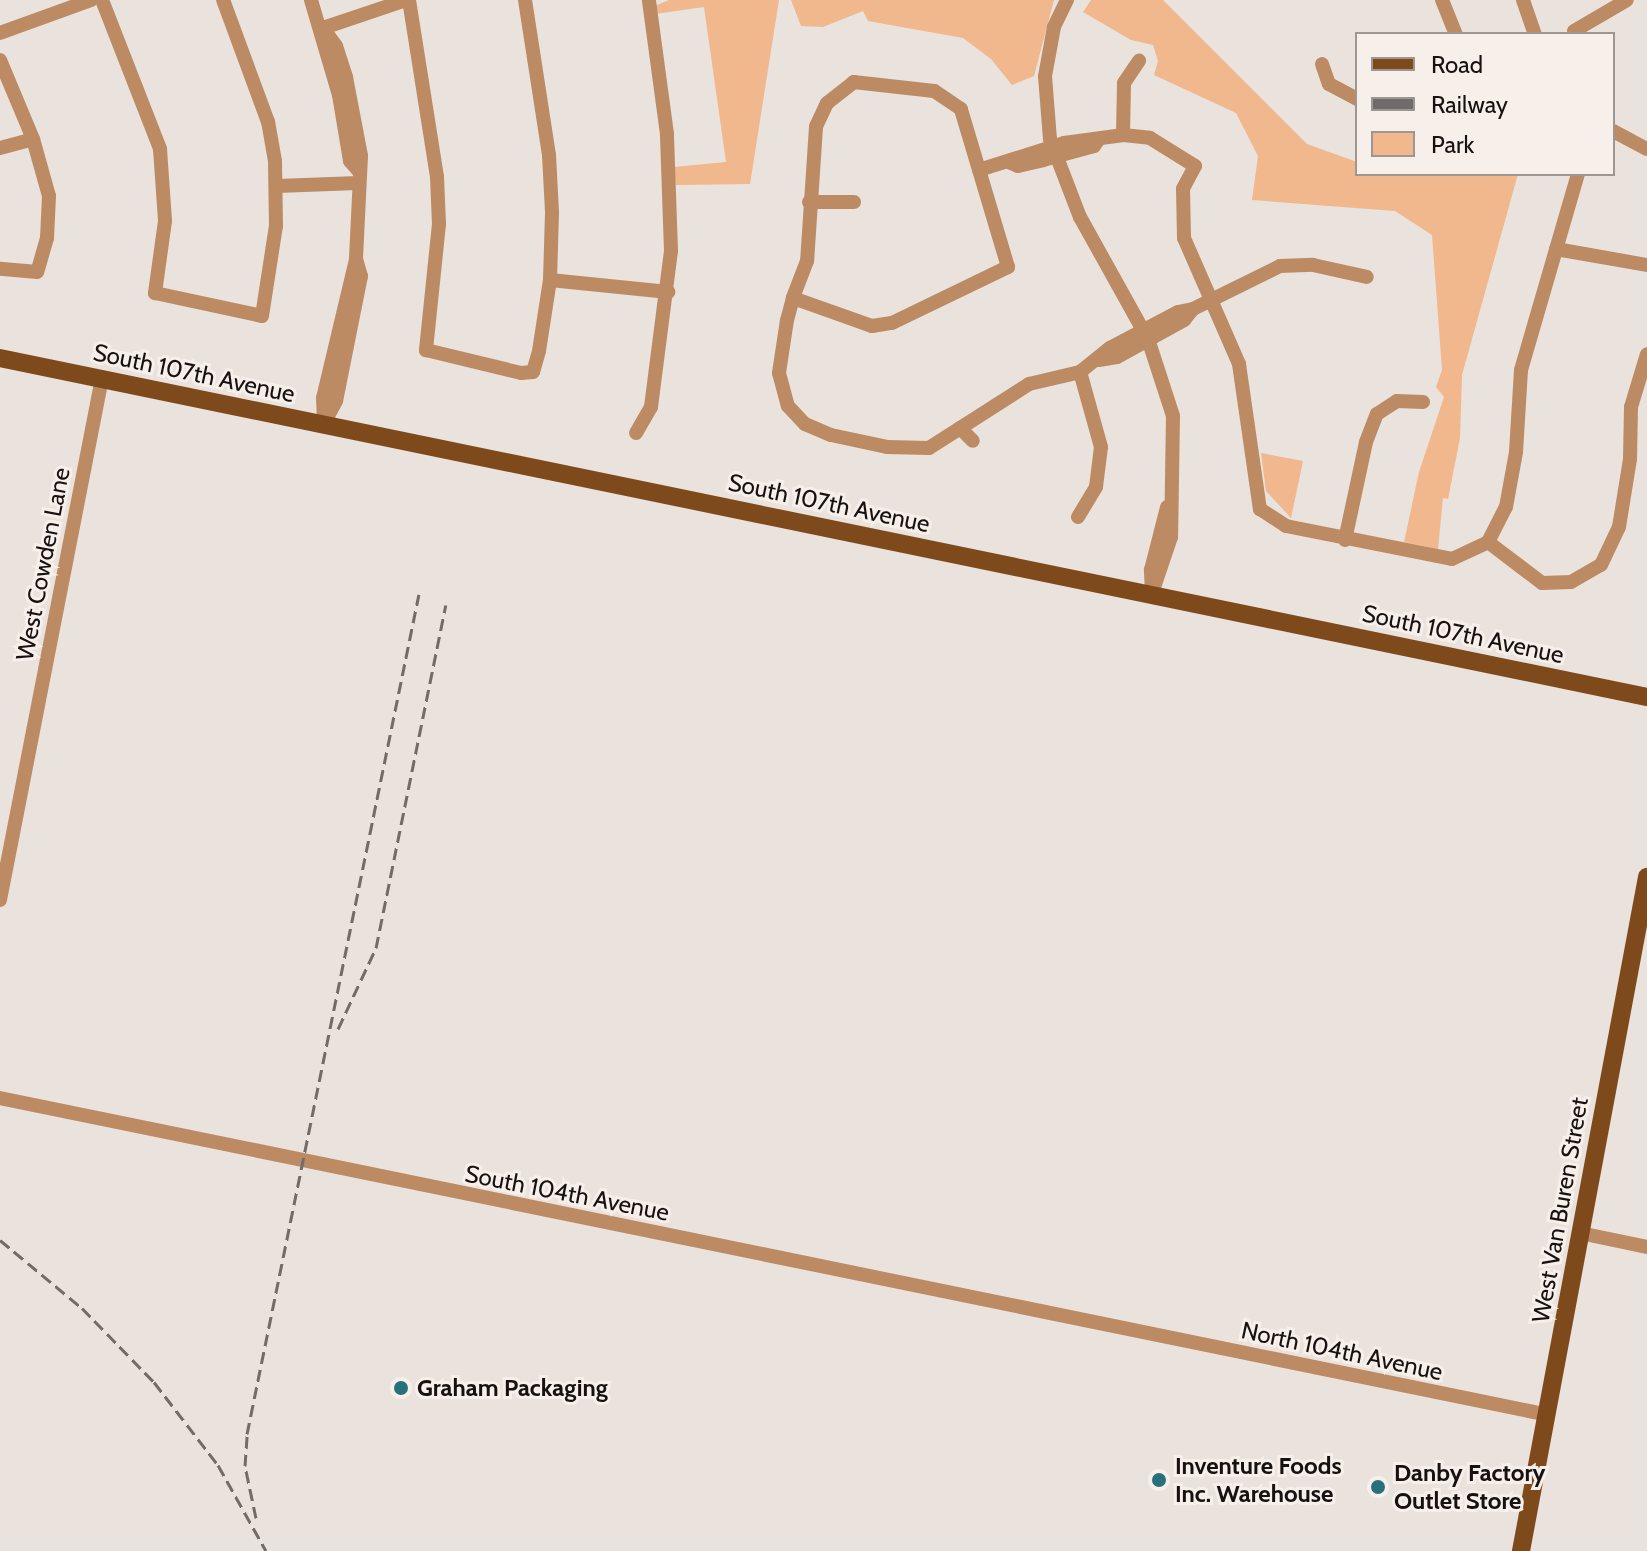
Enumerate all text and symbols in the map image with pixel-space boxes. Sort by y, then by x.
legend [1355,32,1615,176]
text: Road [1431,50,1483,79]
text: Railway [1431,90,1508,119]
text: Park [1431,130,1474,159]
street label: South 107th Avenue [91,338,297,408]
street label: West Cowden Lane [10,465,76,663]
street label: South 107th Avenue [726,468,932,538]
street label: South 107th Avenue [1360,599,1566,669]
street label: West Van Buren Street [1526,1095,1594,1325]
street label: South 104th Avenue [462,1159,672,1227]
street label: North 104th Avenue [1239,1316,1445,1386]
place label: Graham Packaging [417,1374,608,1402]
marker: Graham Packaging [392,1379,410,1397]
place label: Inventure Foods Inc. Warehouse [1175,1452,1342,1508]
place label: Danby Factory Outlet Store [1394,1459,1545,1515]
marker: Inventure Foods Inc. Warehouse [1150,1471,1168,1489]
marker: Danby Factory Outlet Store [1369,1478,1387,1496]

